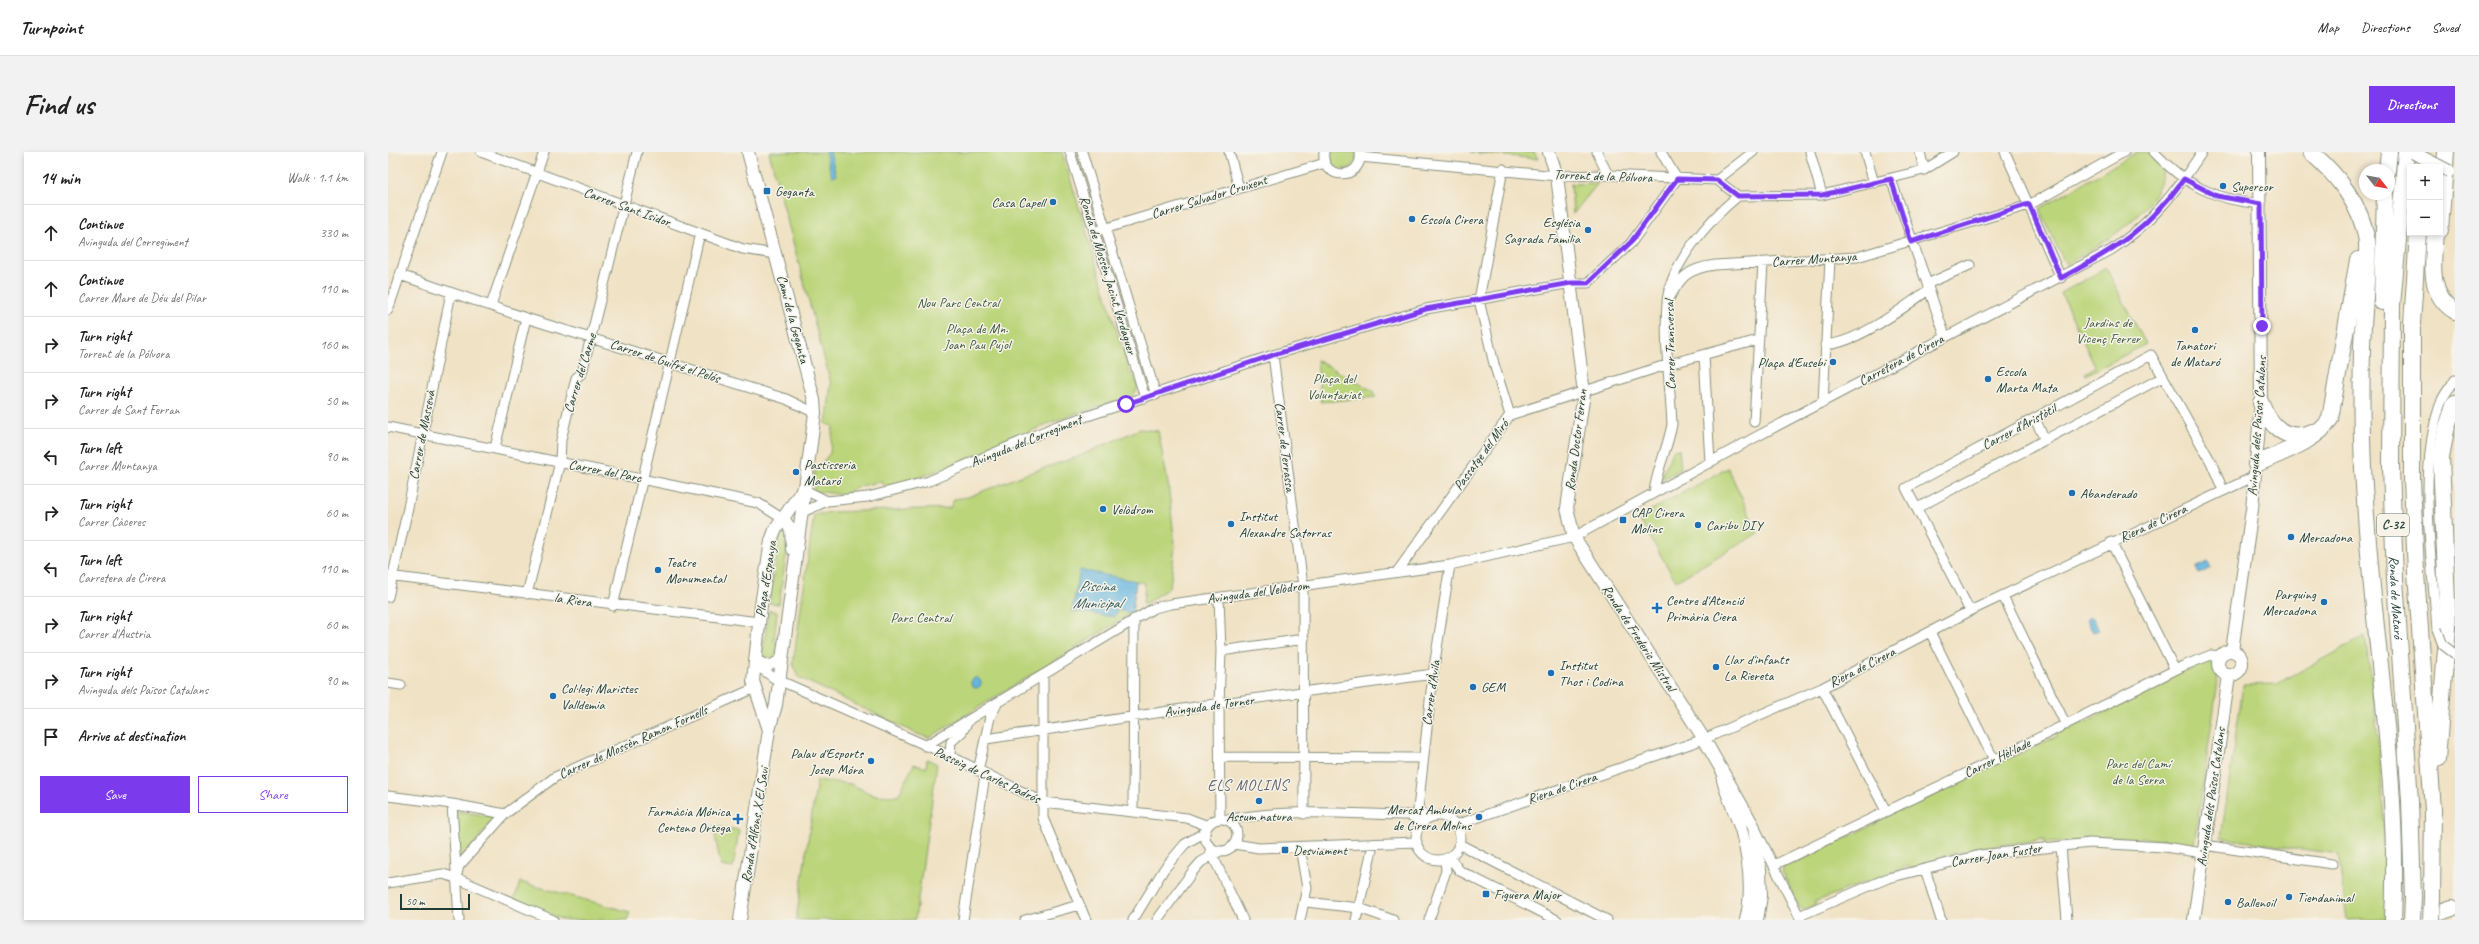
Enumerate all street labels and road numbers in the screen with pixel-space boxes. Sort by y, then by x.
street label: Torrent de la Pólvora [1554,166,1654,186]
street label: Carrer Salvador Cruixent [1149,171,1270,223]
street label: Carrer Sant Isidor [581,183,674,231]
street label: Ronda de Mossèn Jacint Verdaguer [1076,194,1141,357]
street label: Carrer Muntanya [1771,247,1858,270]
street label: Camí de la Geganta [773,273,813,366]
street label: Carrer Transversal [1661,297,1679,390]
street label: Carrer del Carme [560,330,601,415]
street label: Carretera de Cirera [1856,330,1948,390]
street label: Carrer de Guifré el Pelós [608,335,723,387]
street label: Avinguda dels Països Catalans [2244,354,2270,496]
street label: Carrer de Massevà [405,388,439,481]
street label: Ronda Doctor Ferran [1561,388,1591,492]
street label: Carrer d'Aristòtil [1979,399,2061,454]
street label: Carrer de Terrassa [1271,401,1299,494]
street label: Avinguda del Corregiment [968,410,1086,471]
street label: Passatge del Miró [1450,415,1514,494]
street label: Carrer del Parc [567,456,644,487]
street label: Riera de Cirera [2117,500,2190,546]
road number: C-32 [2377,514,2409,536]
street label: Plaça d'Espanya [752,538,781,618]
street label: Ronda de Mataró [2386,555,2408,641]
street label: Avinguda del Velòdrom [1206,576,1311,608]
street label: Ronda de Frederic Mistral [1598,581,1681,697]
street label: la Riera [553,589,594,611]
street label: Riera de Cirera [1826,643,1899,691]
street label: Carrer d'Àvila [1418,658,1444,727]
street label: Avinguda de Torner [1163,691,1256,721]
street label: Carrer de Mossèn Ramon Fornells [556,701,711,783]
street label: Avinguda dels Països Catalans [2193,725,2229,868]
street label: Carrer Hèl·lade [1961,734,2034,781]
street label: Passeig de Carles Padrós [931,743,1044,808]
street label: Ronda d'Alfons X El Savi [737,763,773,884]
street label: Riera de Cirera [1525,768,1600,808]
street label: Carrer Joan Fuster [1949,839,2044,871]

